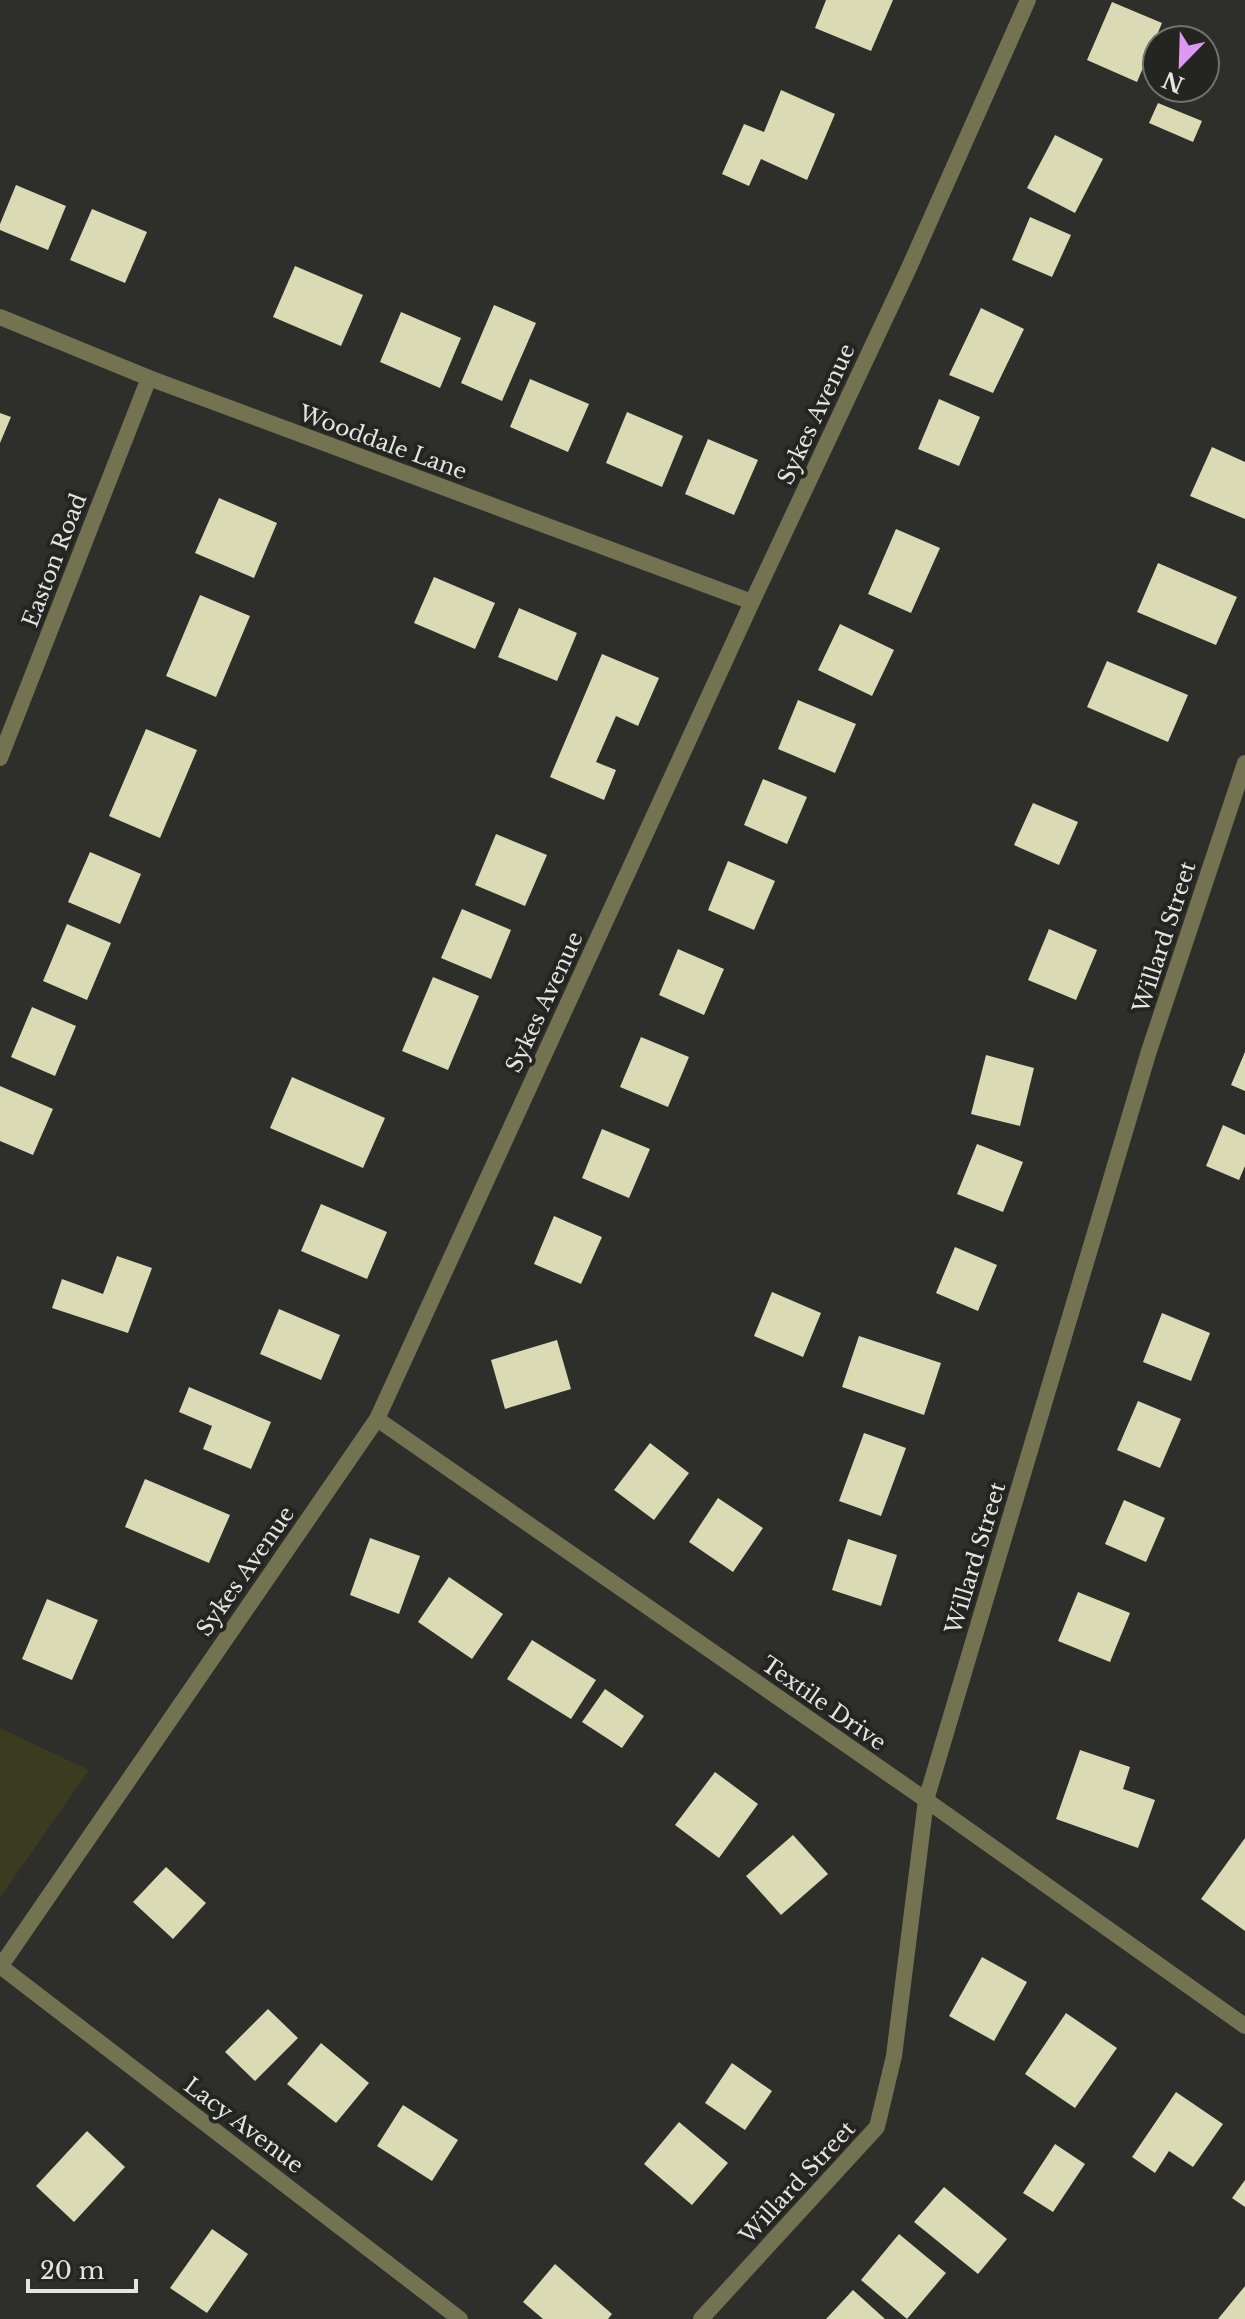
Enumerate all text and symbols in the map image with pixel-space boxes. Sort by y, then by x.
north arrow [1141,24,1221,104]
text: N [1158,65,1188,98]
street label: Sykes Avenue [772,340,861,489]
street label: Wooddale Lane [294,399,471,485]
street label: Easton Road [17,489,92,631]
street label: Willard Street [1127,858,1202,1017]
street label: Sykes Avenue [500,928,589,1077]
street label: Willard Street [939,1478,1012,1638]
street label: Sykes Avenue [191,1501,300,1641]
street label: Textile Drive [756,1650,891,1756]
street label: Lacy Avenue [179,2072,309,2179]
street label: Willard Street [733,2115,861,2250]
scale bar [28,2243,136,2293]
text: 20 m [40,2256,105,2285]

